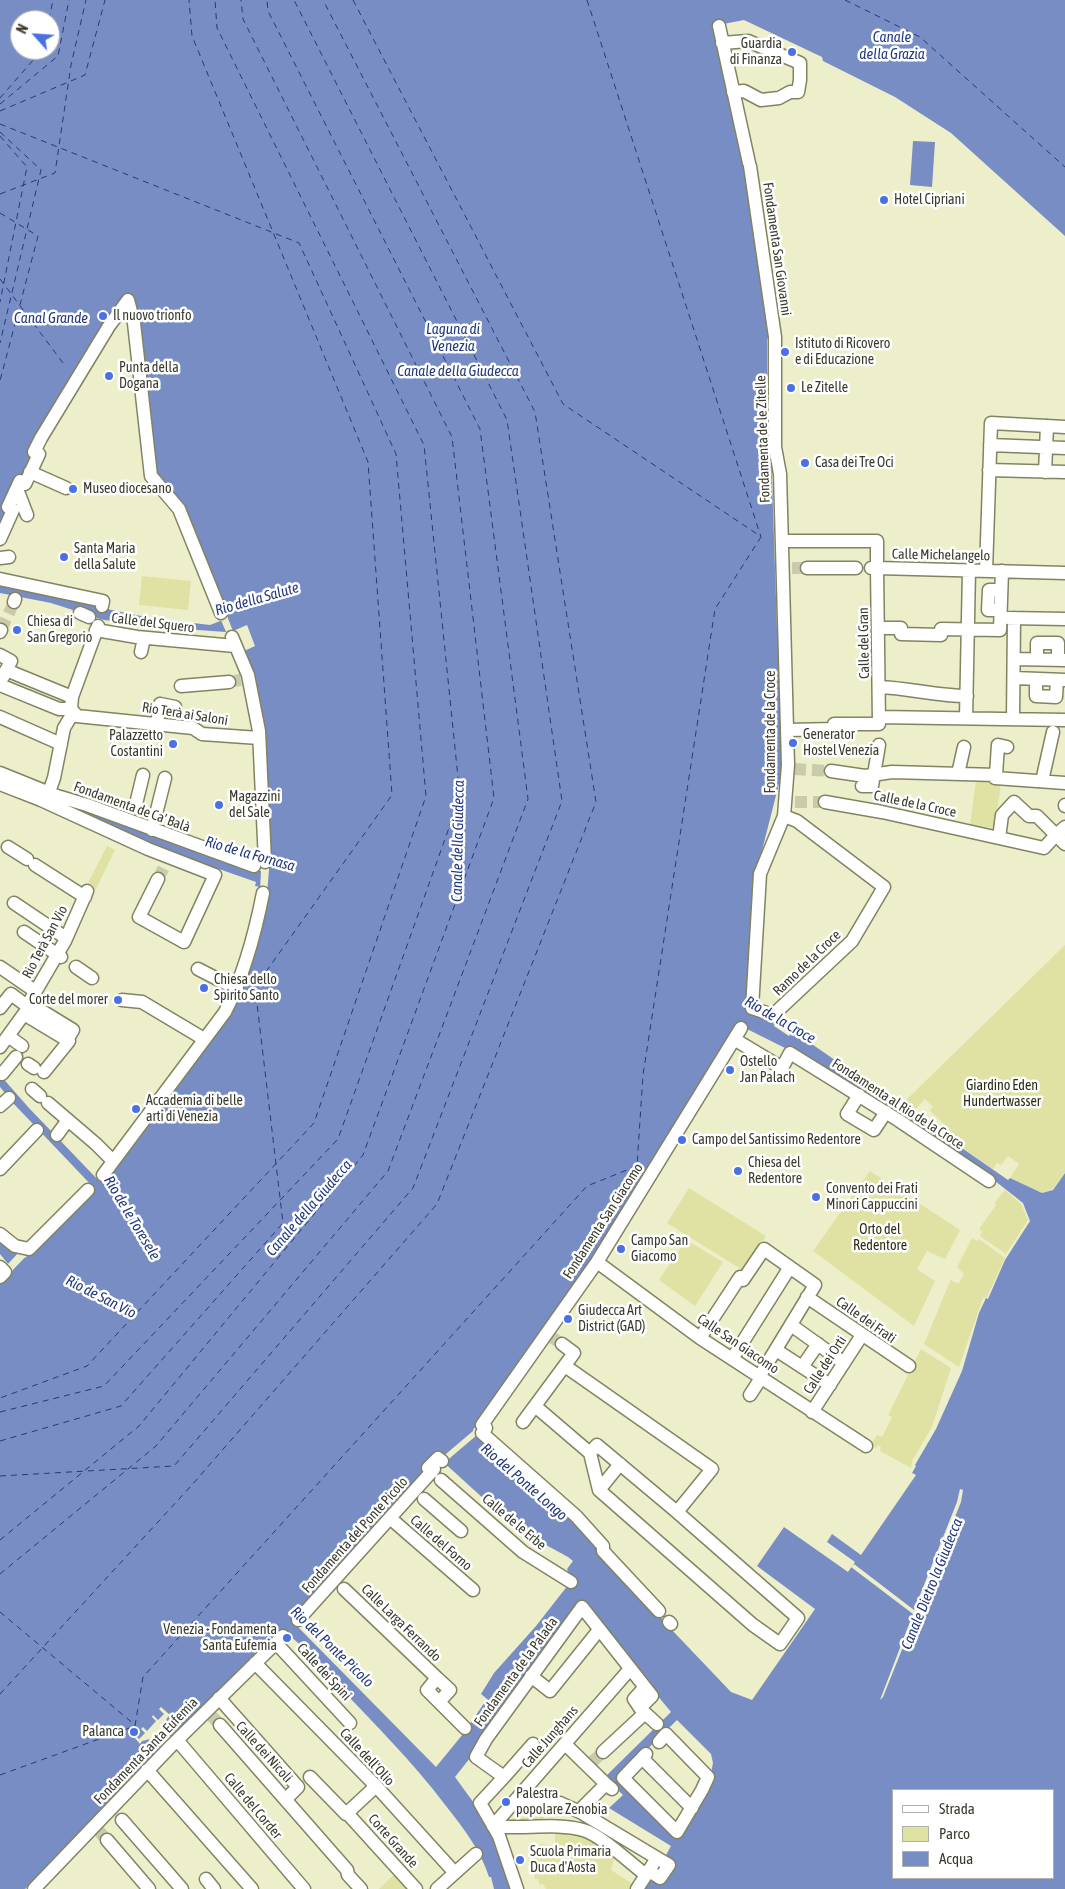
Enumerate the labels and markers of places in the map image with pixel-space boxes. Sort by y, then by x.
place label: Guardia di Finanza [730,36,782,68]
marker: Guardia di Finanza [786,46,798,58]
place label: Hotel Cipriani [894,192,965,208]
marker: Hotel Cipriani [878,194,890,206]
place label: Il nuovo trionfo [113,308,192,324]
marker: Il nuovo trionfo [97,310,109,322]
place label: Istituto di Ricovero e di Educazione [795,336,890,368]
marker: Istituto di Ricovero e di Educazione [779,346,791,358]
place label: Punta della Dogana [119,360,179,392]
marker: Punta della Dogana [103,370,115,382]
place label: Le Zitelle [801,380,848,396]
marker: Le Zitelle [785,382,797,394]
place label: Casa dei Tre Oci [815,455,894,471]
marker: Casa dei Tre Oci [799,457,811,469]
place label: Museo diocesano [83,481,172,497]
marker: Museo diocesano [67,483,79,495]
place label: Santa Maria della Salute [74,541,136,574]
marker: Santa Maria della Salute [58,551,70,563]
place label: Chiesa di San Gregorio [27,614,92,646]
marker: Chiesa di San Gregorio [11,624,23,636]
place label: Generator Hostel Venezia [803,727,879,760]
place label: Palazzetto Costantini [109,728,163,760]
marker: Generator Hostel Venezia [787,737,799,749]
marker: Palazzetto Costantini [167,738,179,750]
place label: Magazzini del Sale [229,789,280,822]
marker: Magazzini del Sale [213,799,225,811]
place label: Chiesa dello Spirito Santo [214,972,279,1004]
marker: Chiesa dello Spirito Santo [198,982,210,994]
place label: Corte del morer [29,992,108,1008]
marker: Corte del morer [112,994,124,1006]
place label: Ostello Jan Palach [740,1054,795,1086]
marker: Ostello Jan Palach [724,1064,736,1076]
place label: Accademia di belle arti di Venezia [146,1093,243,1126]
marker: Accademia di belle arti di Venezia [130,1103,142,1115]
place label: Campo del Santissimo Redentore [692,1132,861,1148]
marker: Campo del Santissimo Redentore [676,1134,688,1146]
place label: Chiesa del Redentore [748,1155,802,1188]
marker: Chiesa del Redentore [732,1165,744,1177]
place label: Convento dei Frati Minori Cappuccini [826,1181,918,1214]
marker: Convento dei Frati Minori Cappuccini [810,1191,822,1203]
place label: Campo San Giacomo [631,1233,688,1266]
marker: Campo San Giacomo [615,1243,627,1255]
place label: Giudecca Art District (GAD) [578,1303,645,1335]
marker: Giudecca Art District (GAD) [562,1313,574,1325]
place label: Venezia - Fondamenta Santa Eufemia [163,1622,277,1654]
marker: Venezia - Fondamenta Santa Eufemia [281,1632,293,1644]
place label: Palanca [82,1724,124,1740]
marker: Palanca [128,1726,140,1738]
place label: Palestra popolare Zenobia [516,1786,607,1818]
marker: Palestra popolare Zenobia [500,1796,512,1808]
place label: Scuola Primaria Duca d'Aosta [530,1844,611,1876]
marker: Scuola Primaria Duca d'Aosta [514,1854,526,1866]

